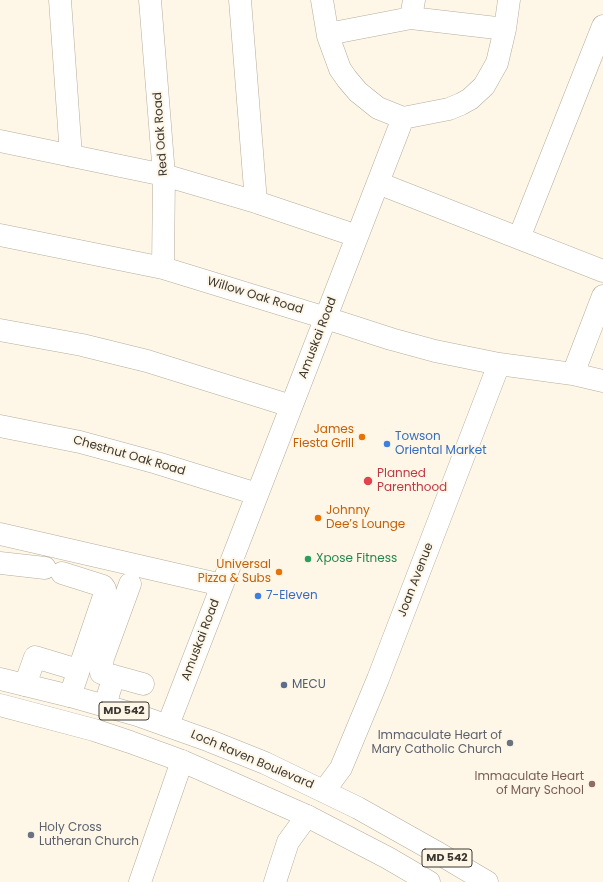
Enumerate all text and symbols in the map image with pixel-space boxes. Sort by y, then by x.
street label: Red Oak Road [151,92,171,176]
street label: Willow Oak Road [205,275,305,317]
street label: Amuskai Road [296,295,340,381]
place label: James Fiesta Grill [293,423,354,451]
place label: Towson Oriental Market [395,430,487,458]
marker: James Fiesta Grill [357,432,367,442]
street label: Chestnut Oak Road [71,433,187,479]
marker: Towson Oriental Market [382,439,392,449]
place label: Planned Parenthood [377,467,447,495]
marker: Planned Parenthood [362,475,374,487]
place label: Johnny Dee’s Lounge [326,504,405,532]
marker: Johnny Dee’s Lounge [313,513,323,523]
street label: Joan Avenue [395,541,437,619]
place label: Xpose Fitness [316,552,397,566]
marker: Xpose Fitness [303,554,313,564]
place label: Universal Pizza & Subs [198,558,271,586]
marker: Universal Pizza & Subs [274,567,284,577]
place label: 7-Eleven [266,589,318,603]
marker: 7-Eleven [253,591,263,601]
street label: Amuskai Road [179,597,223,683]
place label: MECU [292,678,326,692]
marker: MECU [279,680,289,690]
road number: MD 542 [99,702,149,720]
street label: Loch Raven Boulevard [188,728,316,792]
place label: Immaculate Heart of Mary Catholic Church [372,729,502,757]
marker: Immaculate Heart of Mary Catholic Church [505,738,515,748]
place label: Immaculate Heart of Mary School [474,770,584,798]
marker: Immaculate Heart of Mary School [587,779,597,789]
place label: Holy Cross Lutheran Church [39,821,139,849]
marker: Holy Cross Lutheran Church [26,830,36,840]
road number: MD 542 [422,849,472,867]

